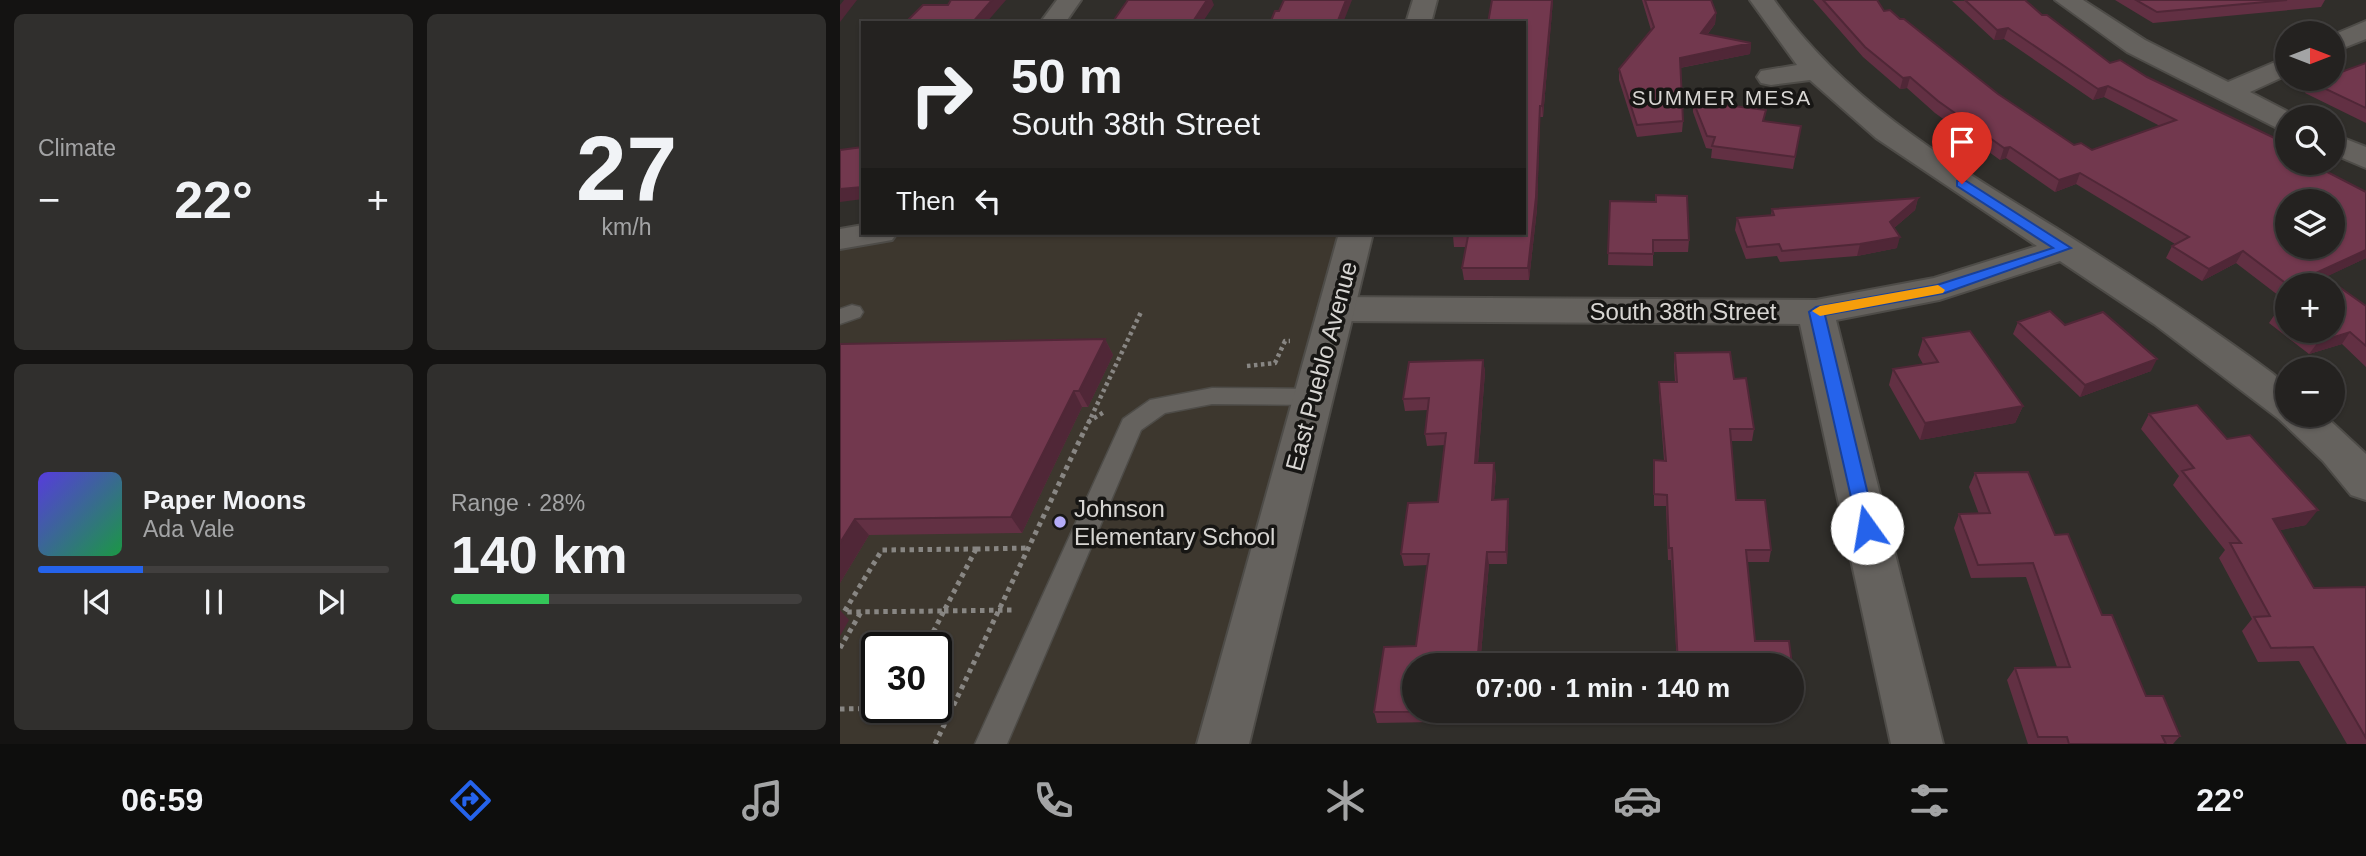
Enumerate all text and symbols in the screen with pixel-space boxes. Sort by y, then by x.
north arrow [2275,21,2345,91]
map controls [2275,21,2345,427]
icon: right [896,49,987,140]
text: 50 m [1011,49,1123,103]
district label: SUMMER MESA [1632,86,1812,109]
button: search [2275,105,2345,175]
text: South 38th Street [1011,106,1260,142]
pin [1932,112,1992,184]
text: 27 [576,118,677,219]
icon: arrive [1943,123,1981,161]
text: Climate [38,135,116,161]
text: 22° [174,171,253,229]
text: − [38,179,60,221]
text: + [367,179,389,221]
icon: left [969,182,1007,220]
text: Then [896,186,955,216]
button: layers [2275,189,2345,259]
text: km/h [602,214,651,240]
street label: East Pueblo Avenue [1280,258,1362,474]
button: + [2275,273,2345,343]
street label: South 38th Street [1590,298,1777,325]
button: − [2275,357,2345,427]
text: Paper Moons [143,485,306,515]
text: Range · 28% [451,490,585,516]
position arrow [1830,491,1904,565]
place label: Johnson Elementary School [1074,495,1275,550]
marker: Johnson Elementary School [1052,514,1068,530]
text: Ada Vale [143,516,235,542]
text: 140 km [451,526,627,584]
icon: previous [78,583,116,621]
icon: pause [195,583,233,621]
icon: next [312,583,350,621]
speed limit sign: 30 [861,632,952,723]
text: 07:00 · 1 min · 140 m [1476,673,1730,703]
icon: directions [446,776,495,825]
icon: music [738,776,787,825]
icon: phone [1029,776,1078,825]
icon: climate [1321,776,1370,825]
icon: car [1613,776,1662,825]
icon: filters [1905,776,1954,825]
text: 06:59 [121,782,203,818]
text: 22° [2196,782,2245,818]

